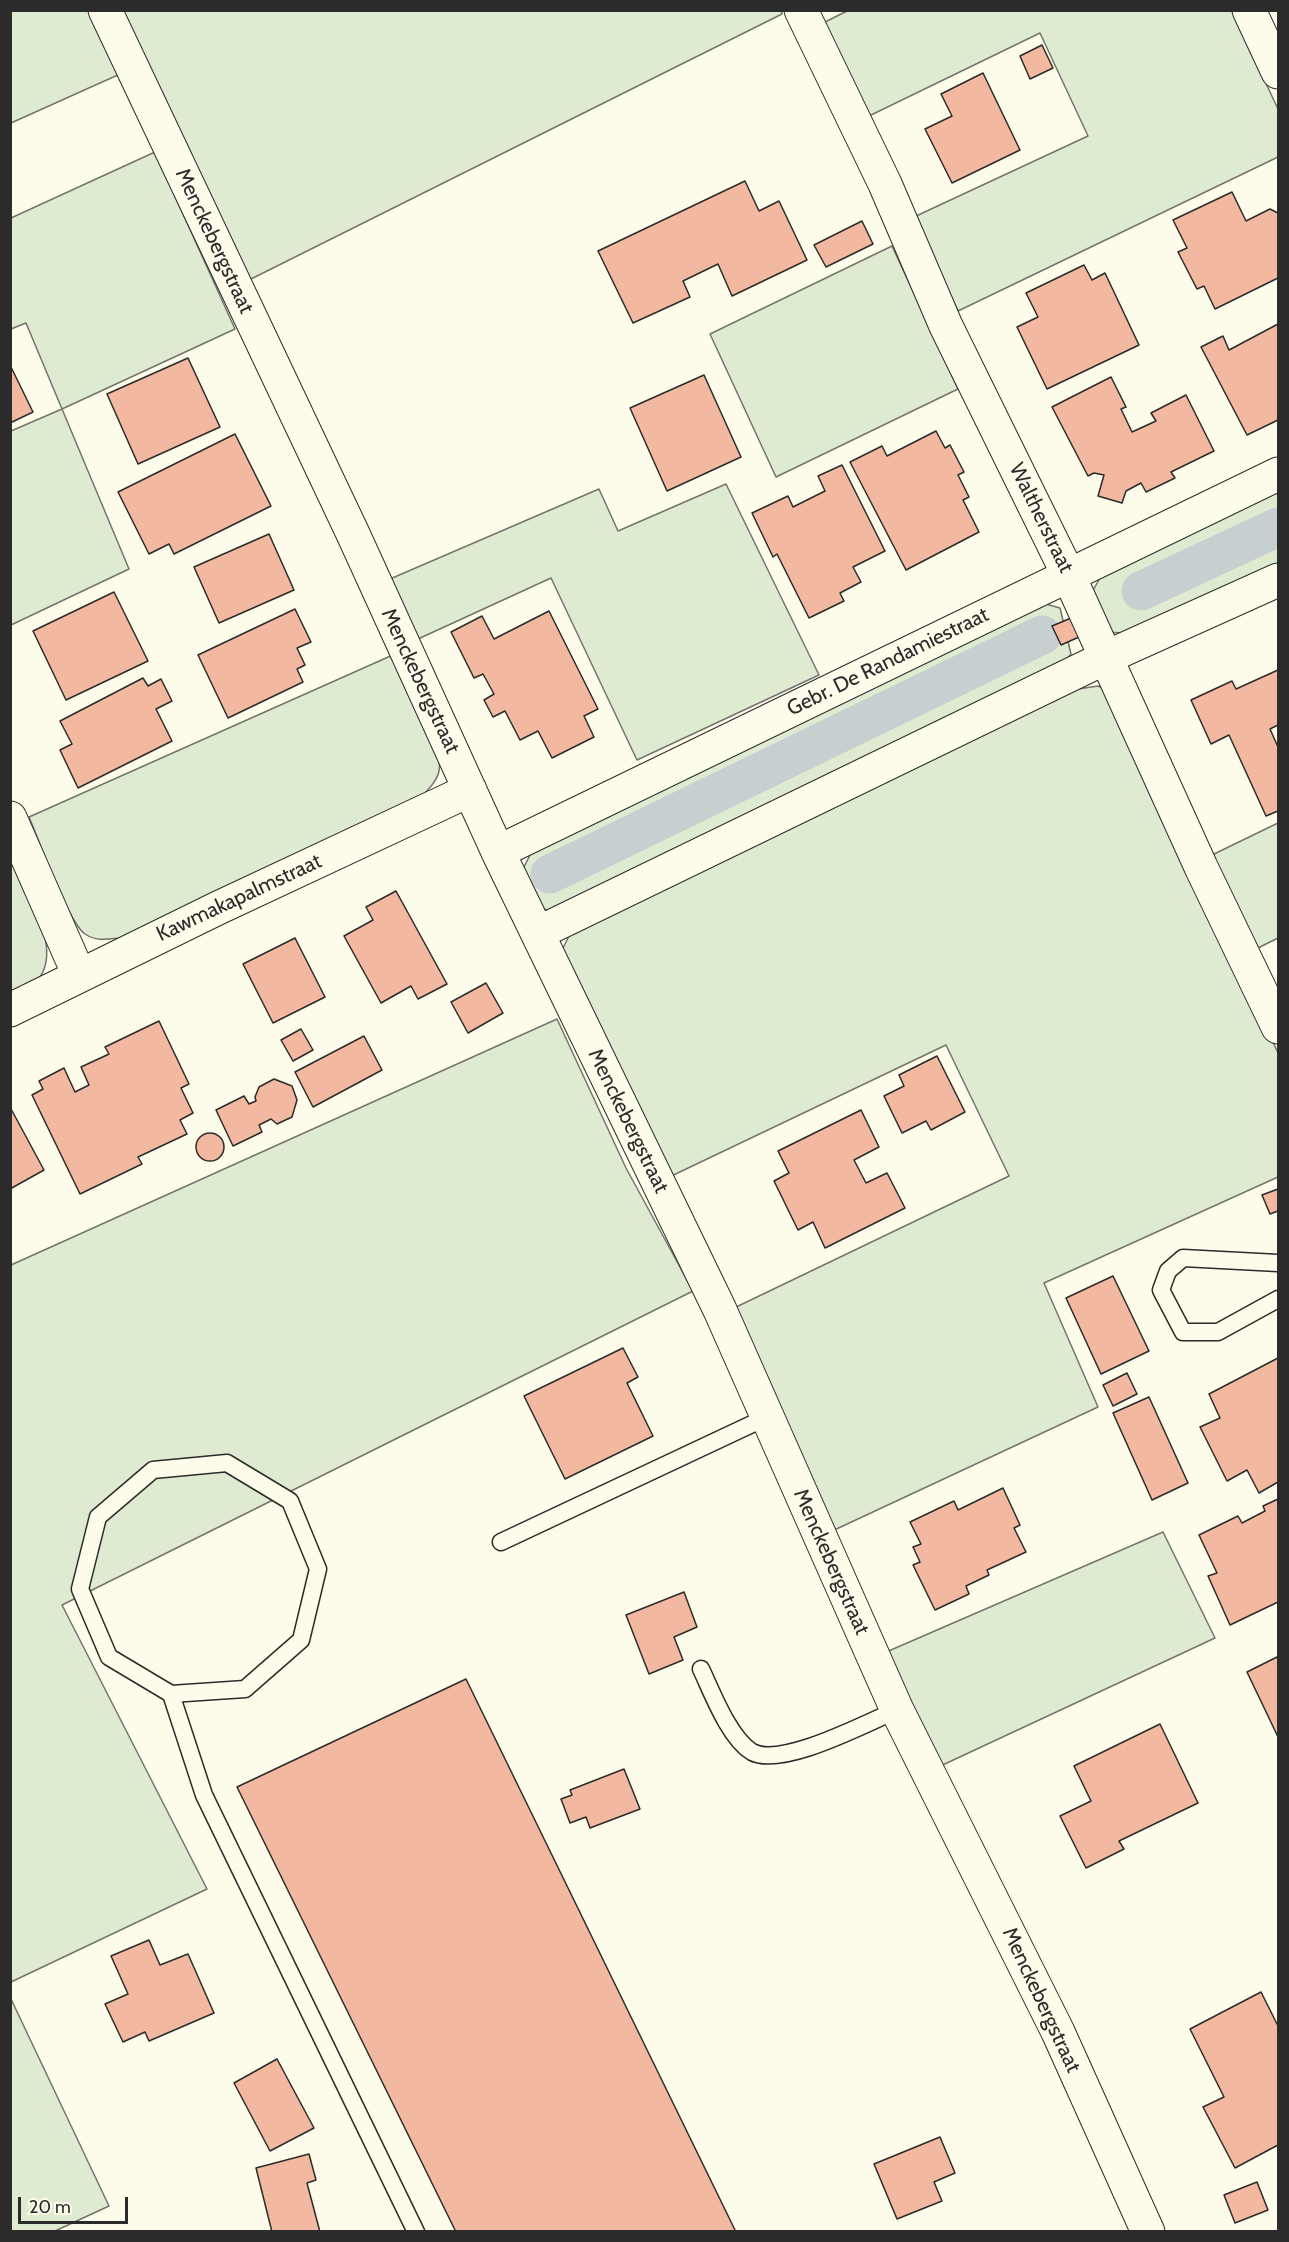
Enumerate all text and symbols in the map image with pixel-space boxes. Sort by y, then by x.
street label: Menckebergstraat [169,164,259,318]
street label: Waltherstraat [1004,459,1078,577]
street label: Gebr. De Randamiestraat [783,602,993,722]
street label: Menckebergstraat [375,604,465,758]
street label: Kawmakapalmstraat [152,849,326,947]
street label: Menckebergstraat [582,1045,674,1197]
street label: Menckebergstraat [788,1485,874,1639]
street label: Menckebergstraat [996,1923,1086,2077]
scale bar [21,2185,130,2223]
text: 20 m [29,2196,71,2218]

